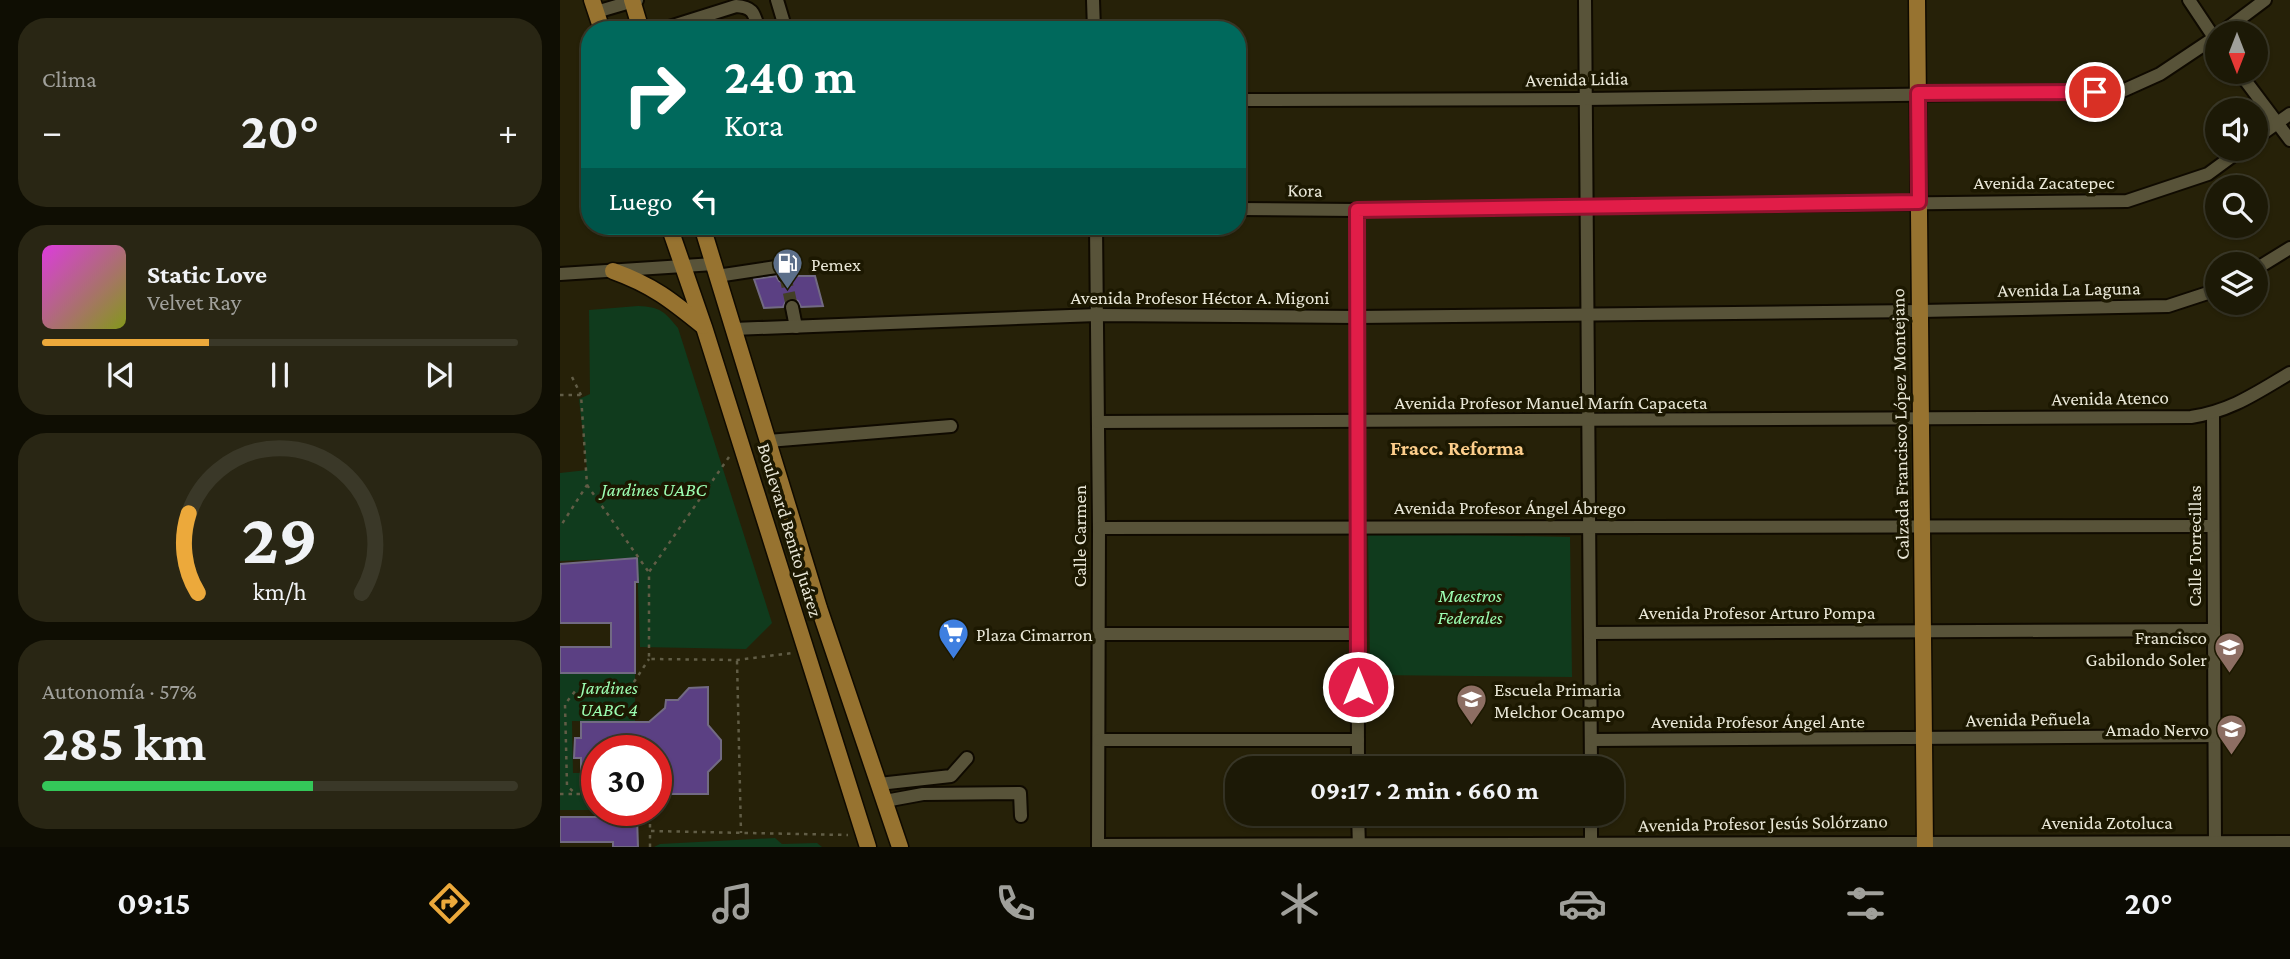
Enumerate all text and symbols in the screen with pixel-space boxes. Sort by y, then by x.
north arrow [2205,21,2268,84]
map controls [2205,21,2268,315]
icon: right [609,49,700,140]
text: 240 m [724,49,856,104]
pin [2065,62,2125,122]
text: Clima [42,66,97,92]
street label: Avenida Lidia [1525,68,1629,90]
icon: arrive [2076,73,2114,111]
button: sound [2205,98,2268,161]
text: 20° [241,101,319,159]
text: Kora [724,107,783,143]
text: − [42,110,62,152]
text: + [498,110,518,152]
street label: Avenida Zacatepec [1974,172,2115,193]
button: search [2205,175,2268,238]
street label: Kora [1287,179,1323,201]
icon: left [686,182,724,220]
text: Luego [609,187,672,216]
fuel station icon: Pemex [771,247,805,291]
button: layers [2205,252,2268,315]
place label: Pemex [811,254,861,275]
text: Static Love [147,260,267,289]
street label: Avenida La Laguna [1997,277,2141,301]
street label: Avenida Profesor Héctor A. Migoni [1070,287,1330,308]
street label: Calzada Francisco López Montejano [1887,288,1914,560]
text: Velvet Ray [147,289,241,315]
icon: previous [102,356,140,394]
icon: pause [261,356,299,394]
icon: next [420,356,458,394]
street label: Avenida Atenco [2051,386,2169,410]
street label: Avenida Profesor Manuel Marín Capaceta [1395,392,1708,413]
district label: Fracc. Reforma [1390,436,1525,460]
street label: Boulevard Benito Juárez [754,440,826,620]
park label: Jardines UABC [598,479,708,500]
street label: Calle Carmen [1069,485,1090,587]
street label: Calle Torrecillas [2184,485,2205,607]
street label: Avenida Profesor Ángel Ábrego [1394,497,1626,518]
text: 29 [242,499,318,580]
text: km/h [253,578,307,605]
park label: Maestros Federales [1437,585,1503,628]
street label: Avenida Profesor Arturo Pompa [1638,602,1876,623]
supermarket icon: Plaza Cimarron [936,617,970,661]
place label: Plaza Cimarron [976,624,1093,645]
place label: Francisco Gabilondo Soler [2085,627,2207,670]
school or university icon: Francisco Gabilondo Soler [2213,631,2247,675]
position arrow [1321,650,1395,724]
park label: Jardines UABC 4 [577,677,638,720]
text: Autonomía · 57% [42,678,197,704]
place label: Escuela Primaria Melchor Ocampo [1494,679,1625,722]
school or university icon: Escuela Primaria Melchor Ocampo [1454,683,1488,727]
street label: Avenida Peñuela [1965,707,2091,731]
street label: Avenida Profesor Ángel Ante [1651,711,1865,732]
school or university icon: Amado Nervo [2215,712,2249,756]
text: 285 km [42,713,206,771]
place label: Amado Nervo [2106,719,2209,740]
speed limit sign: 30 [581,735,672,826]
text: 09:17 · 2 min · 660 m [1310,776,1539,805]
street label: Avenida Profesor Jesús Solórzano [1638,810,1888,836]
street label: Avenida Zotoluca [2041,812,2173,833]
icon: directions [425,879,474,928]
icon: music [708,879,757,928]
icon: phone [991,879,1040,928]
icon: climate [1275,879,1324,928]
icon: car [1558,879,1607,928]
icon: filters [1841,879,1890,928]
text: 09:15 [117,885,191,921]
text: 20° [2125,885,2173,921]

